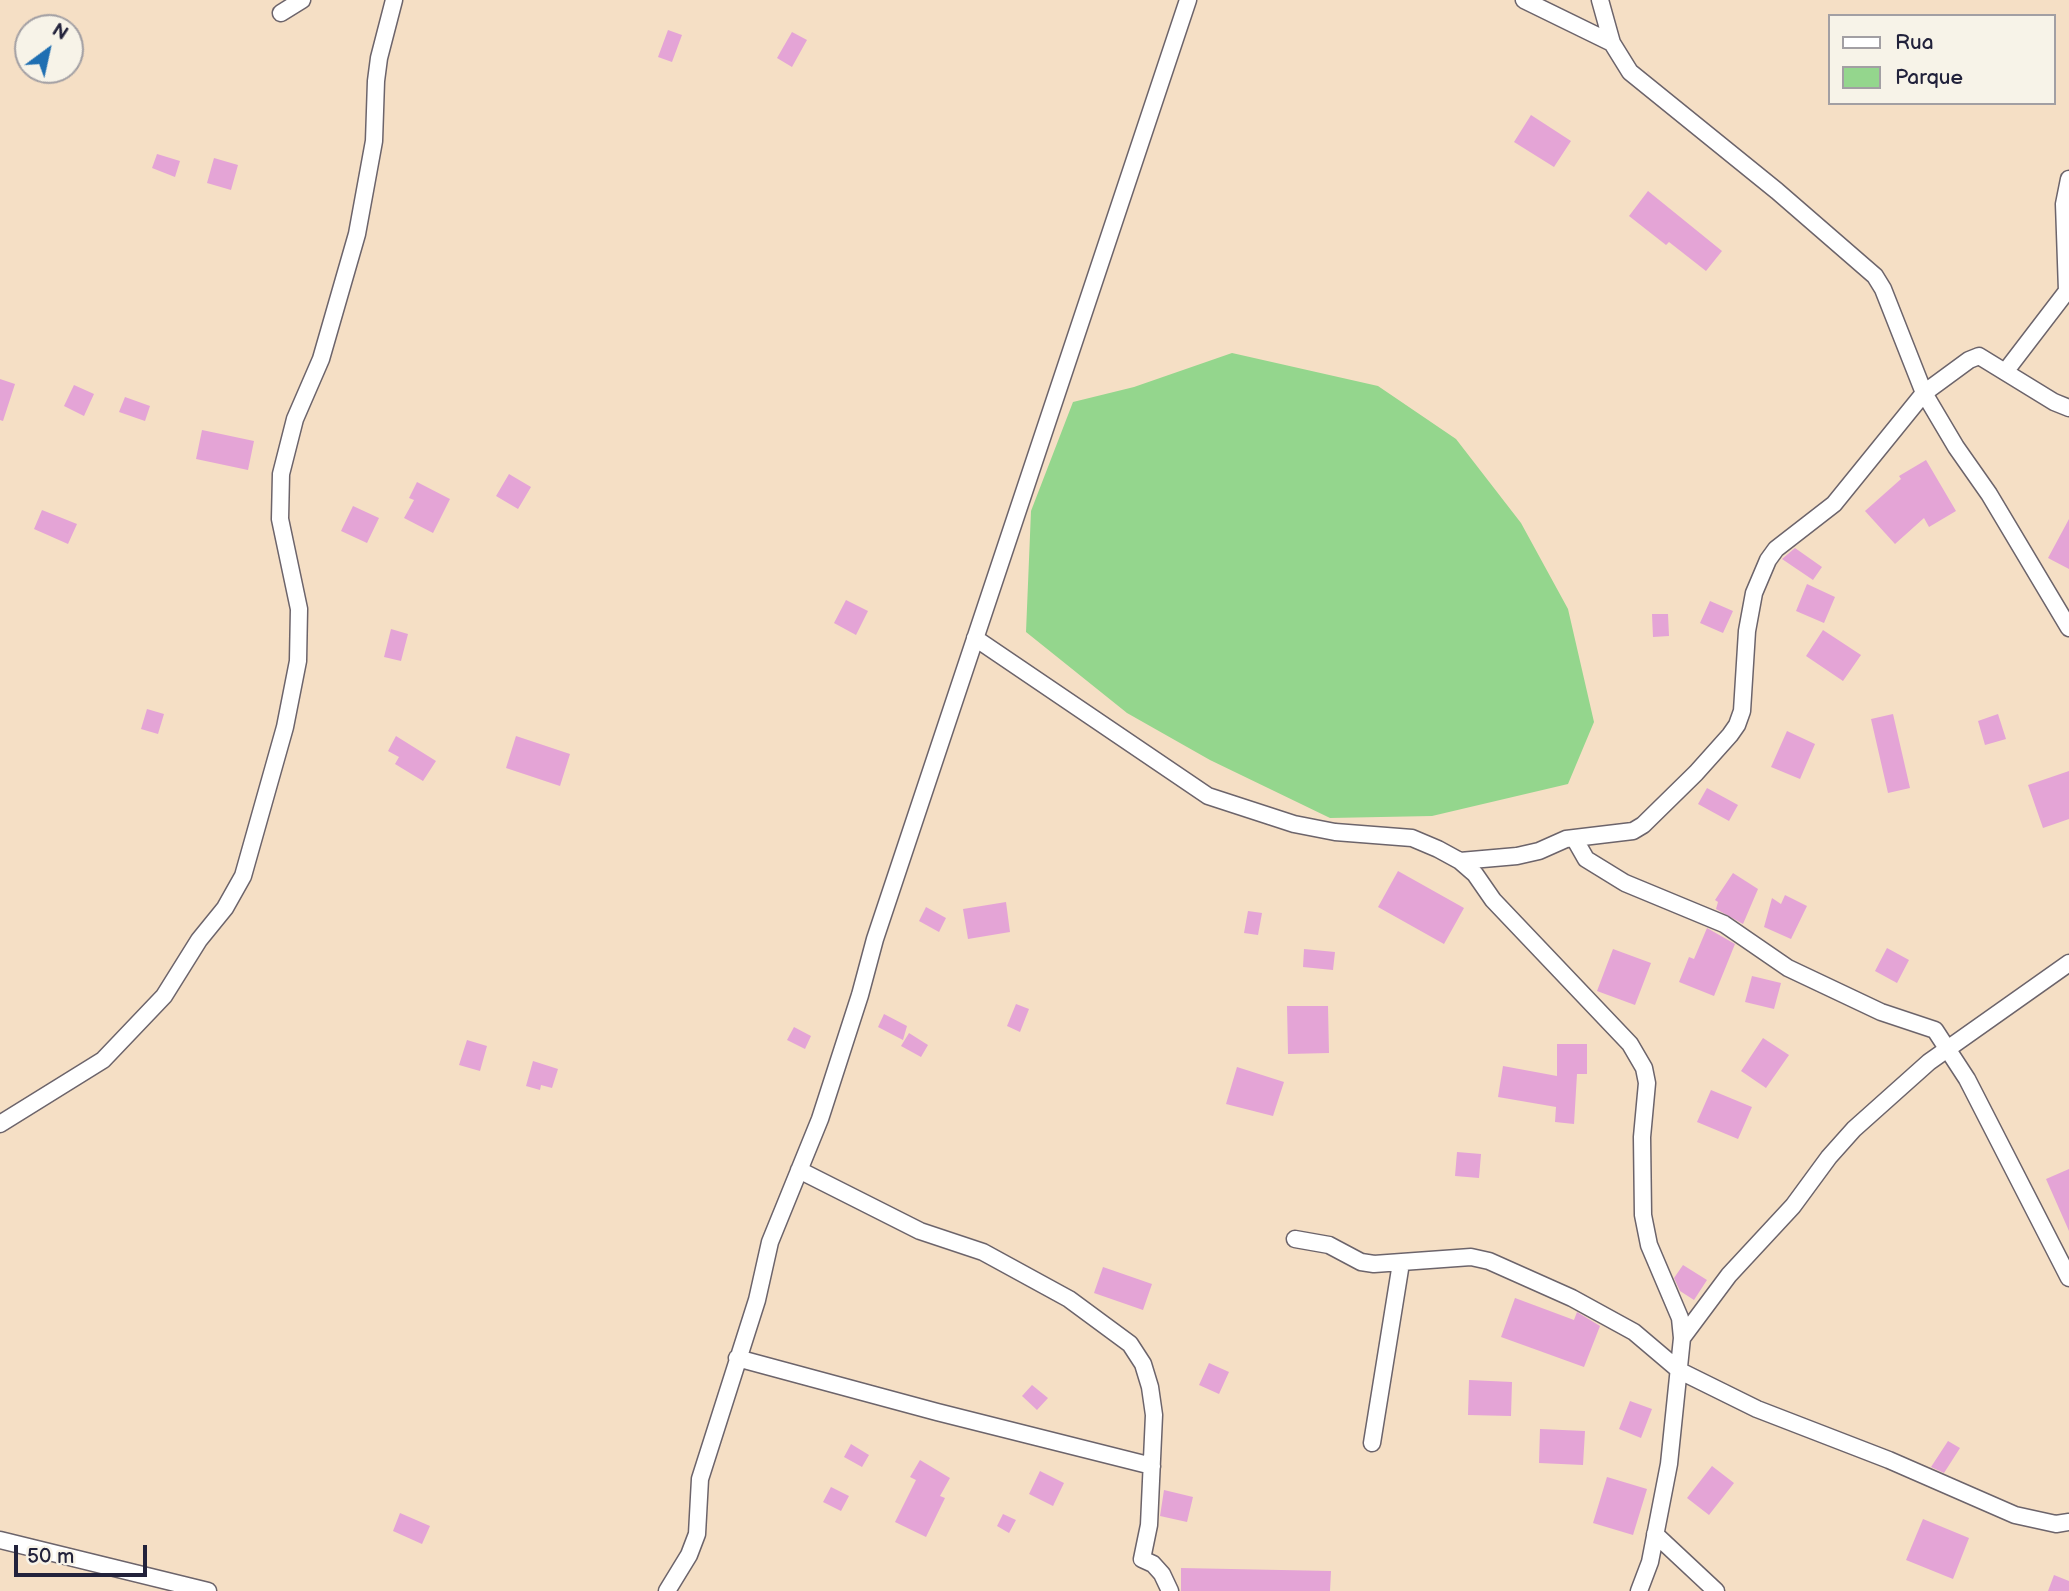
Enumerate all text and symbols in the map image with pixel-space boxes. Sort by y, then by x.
north arrow [14,14,84,84]
legend [1828,14,2055,105]
text: N [47,19,72,46]
text: Rua [1895,30,1934,55]
text: Parque [1895,65,1963,90]
scale bar [18,1532,150,1576]
text: 50 m [27,1544,74,1569]

